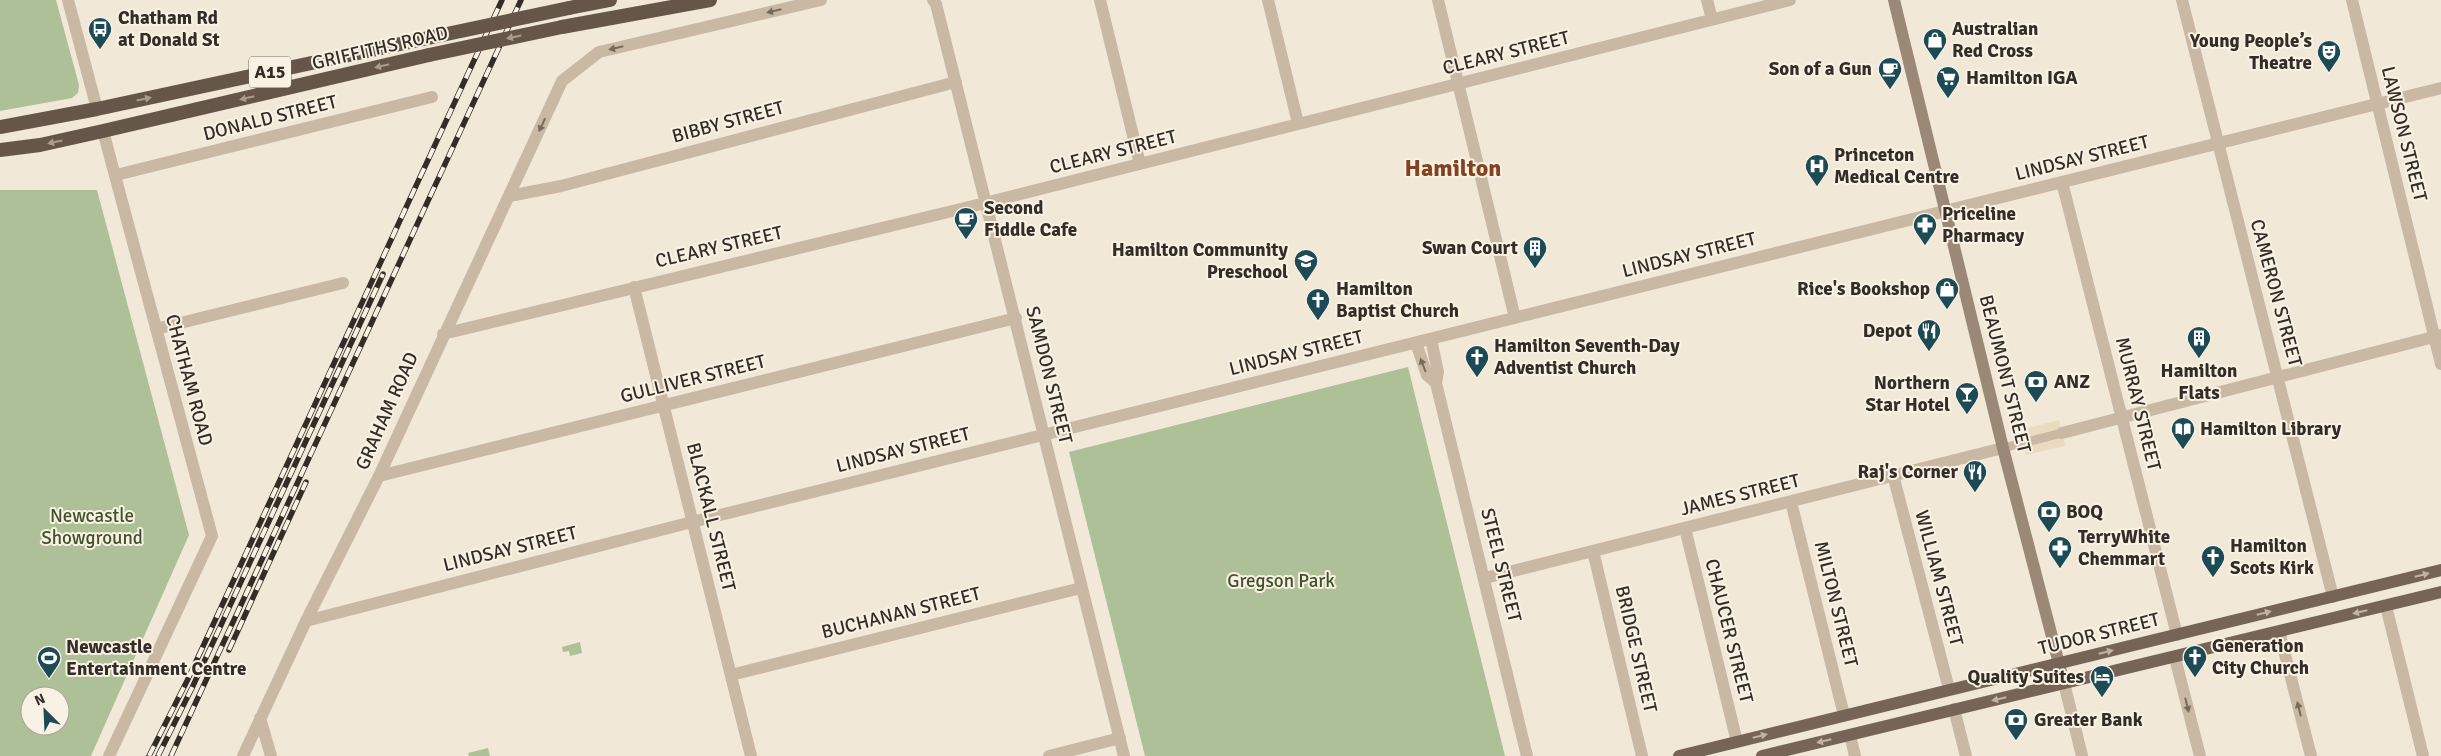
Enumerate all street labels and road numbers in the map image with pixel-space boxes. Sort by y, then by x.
street label: GRIFFITHS ROAD [310,21,450,75]
street label: CLEARY STREET [1440,25,1573,80]
road number: A15 [249,56,291,88]
street label: LAWSON STREET [2376,64,2433,205]
street label: DONALD STREET [201,90,340,146]
street label: BIBBY STREET [669,95,787,148]
street label: CLEARY STREET [1047,124,1180,179]
street label: LINDSAY STREET [2013,130,2152,186]
street label: CAMERON STREET [2245,217,2307,370]
street label: CLEARY STREET [653,221,786,273]
street label: LINDSAY STREET [1620,227,1759,283]
street label: BEAUMONT STREET [1974,292,2036,456]
street label: SAMDON STREET [1020,304,1078,447]
street label: CHATHAM ROAD [160,312,218,448]
street label: LINDSAY STREET [1227,325,1366,381]
street label: MURRAY STREET [2110,335,2166,474]
street label: GRAHAM ROAD [350,348,424,474]
street label: GULLIVER STREET [618,349,769,409]
street label: LINDSAY STREET [834,422,973,478]
street label: BLACKALL STREET [681,440,741,594]
street label: JAMES STREET [1678,468,1803,521]
street label: STEEL STREET [1475,506,1527,625]
street label: WILLIAM STREET [1909,507,1969,649]
street label: LINDSAY STREET [441,521,580,577]
street label: MILTON STREET [1809,539,1863,670]
street label: CHAUCER STREET [1700,556,1759,706]
street label: BUCHANAN STREET [819,581,984,644]
street label: BRIDGE STREET [1610,583,1662,715]
street label: TUDOR STREET [2036,607,2163,661]

